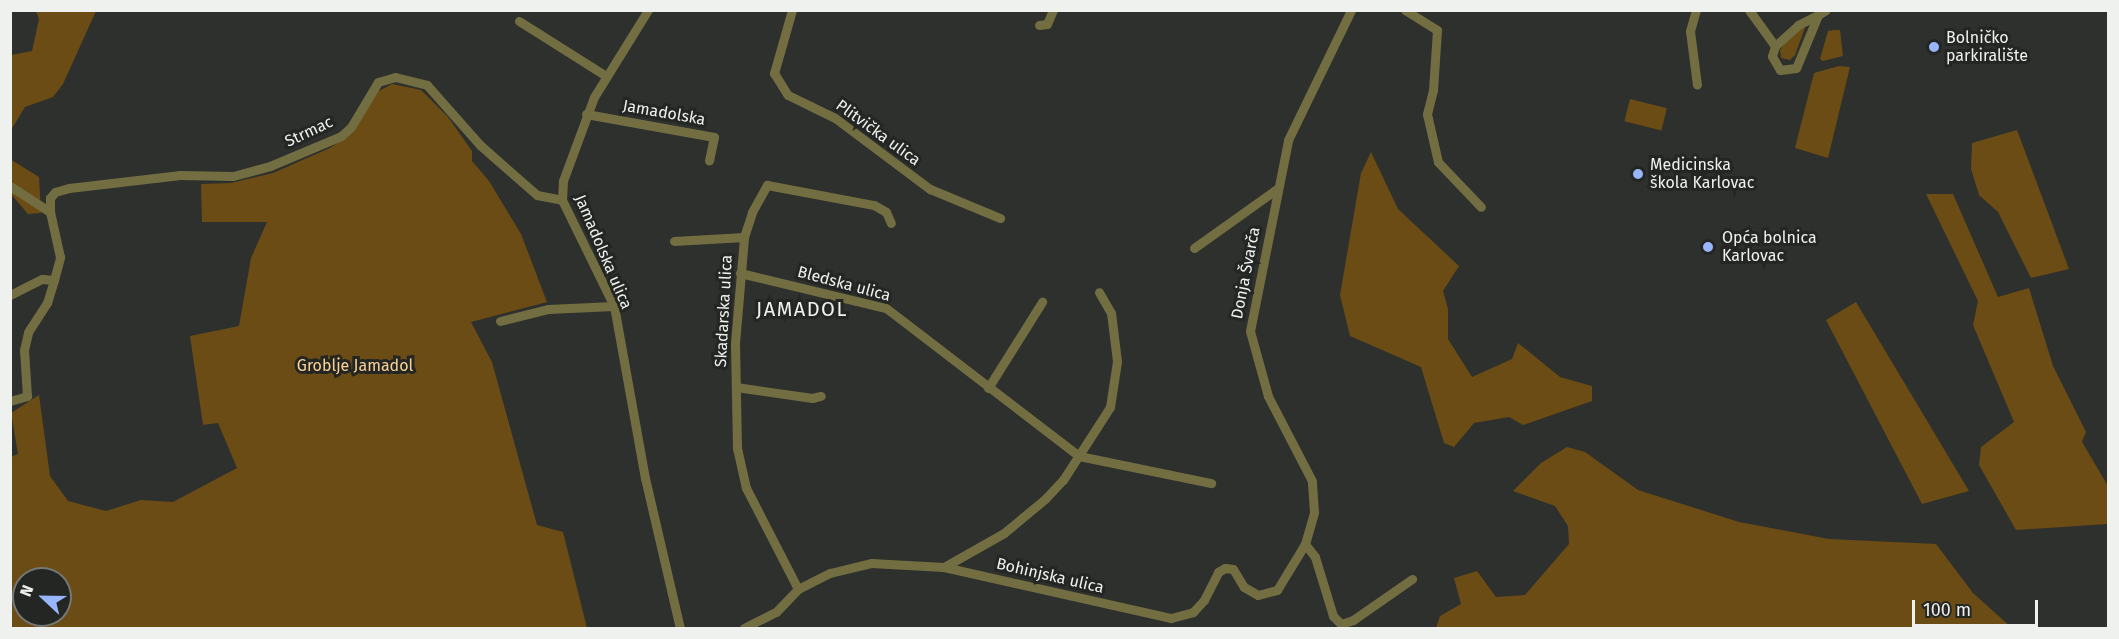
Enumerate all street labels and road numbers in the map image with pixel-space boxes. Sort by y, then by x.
street label: Jamadolska [621,96,707,130]
street label: Plitvička ulica [832,96,924,170]
street label: Strmac [282,113,336,151]
street label: Jamadolska ulica [570,192,636,312]
street label: Donja Švarča [1228,225,1264,321]
street label: Skadarska ulica [711,254,737,368]
street label: Bledska ulica [795,262,893,306]
street label: Bohinjska ulica [994,554,1106,598]

